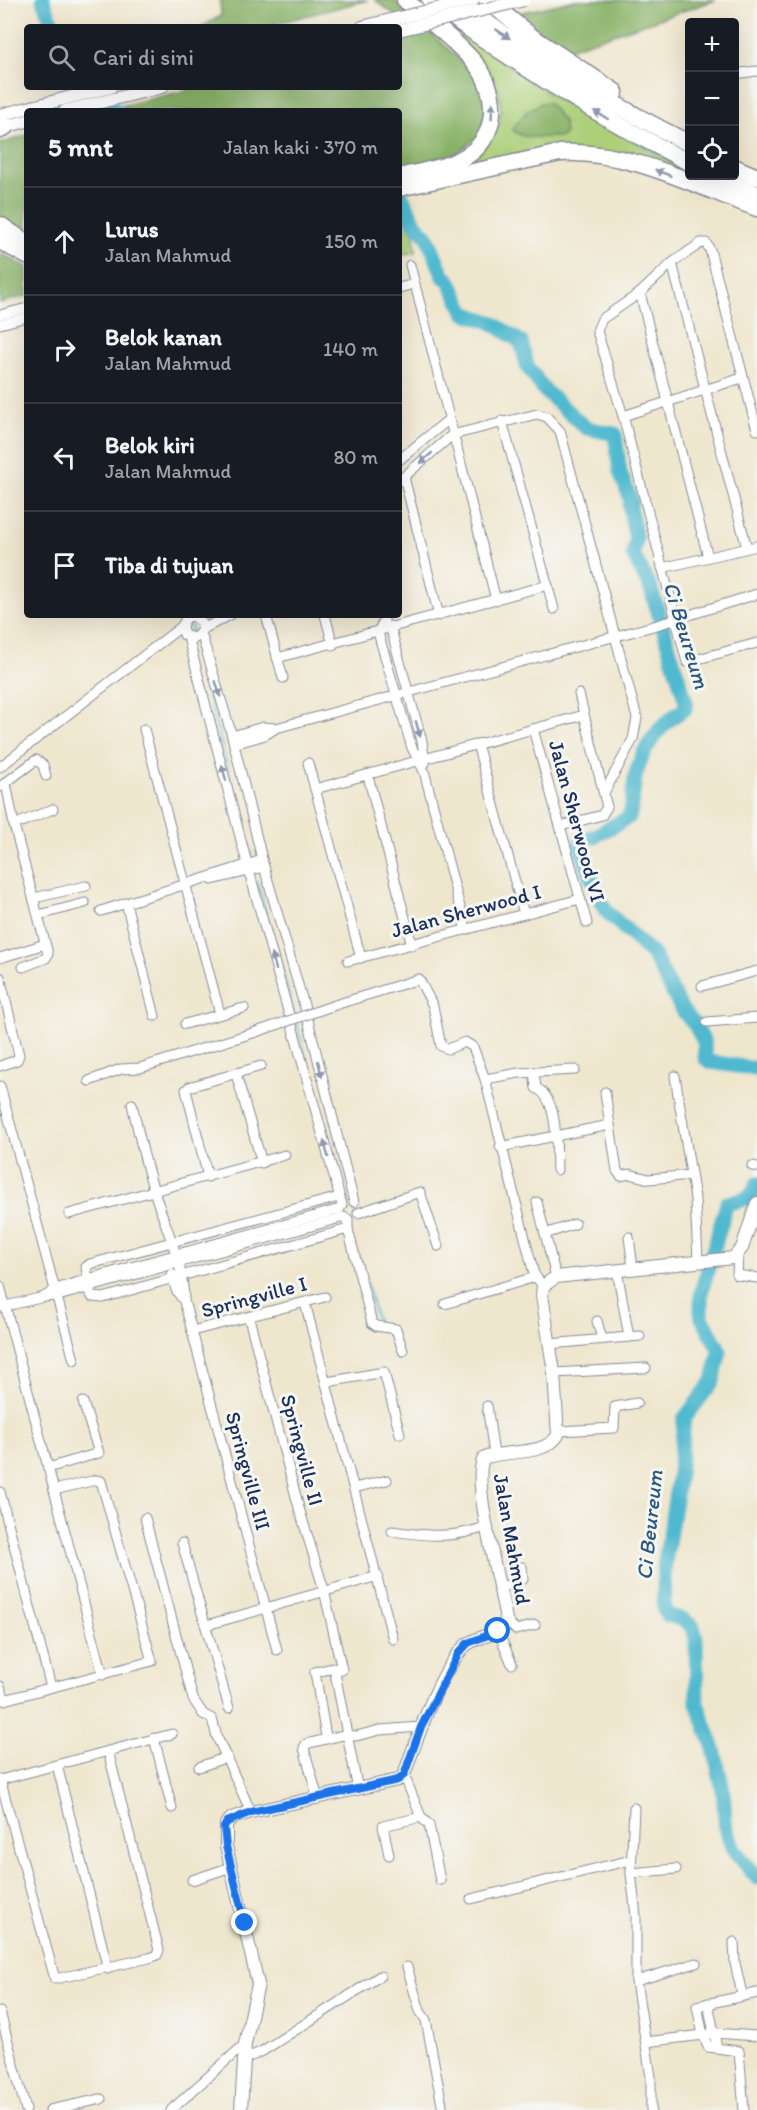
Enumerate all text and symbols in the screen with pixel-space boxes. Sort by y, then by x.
map controls [685,18,739,180]
button: + [685,18,739,72]
search box [24,24,402,90]
one-way arrow [495,28,511,39]
icon: search [45,41,78,74]
text: Cari di sini [93,44,194,71]
button: − [685,72,739,126]
one-way arrow [487,102,496,121]
one-way arrow [592,110,609,120]
button: locate [685,126,739,180]
text: 5 mnt [48,131,113,163]
text: Jalan kaki · 370 m [223,135,378,159]
one-way arrow [653,168,671,178]
text: Lurus [105,216,159,243]
icon: ahead [48,225,81,258]
text: 150 m [325,229,378,253]
text: Jalan Mahmud [105,243,231,267]
text: Belok kanan [105,324,222,351]
icon: right [48,333,81,366]
text: 140 m [323,337,378,361]
text: Jalan Mahmud [105,351,231,375]
text: Belok kiri [105,432,195,459]
icon: left [48,441,81,474]
text: 80 m [333,445,378,469]
one-way arrow [419,451,434,464]
text: Jalan Mahmud [105,459,231,483]
icon: arrive [48,549,81,582]
text: Tiba di tujuan [105,552,234,579]
water label: Ci Beureum [657,578,716,692]
one-way arrow [214,681,223,699]
one-way arrow [414,720,423,738]
street label: Jalan Sherwood VI [544,737,611,904]
one-way arrow [218,764,228,782]
street label: Jalan Sherwood I [388,879,544,943]
one-way arrow [269,952,278,970]
one-way arrow [316,1060,326,1078]
one-way arrow [321,1140,330,1158]
street label: Springville I [198,1270,310,1323]
street label: Springville II [276,1392,329,1508]
street label: Springville III [221,1409,276,1533]
water label: Ci Beureum [630,1469,669,1581]
street label: Jalan Mahmud [489,1472,536,1606]
route start [484,1617,510,1643]
route end [231,1909,257,1935]

